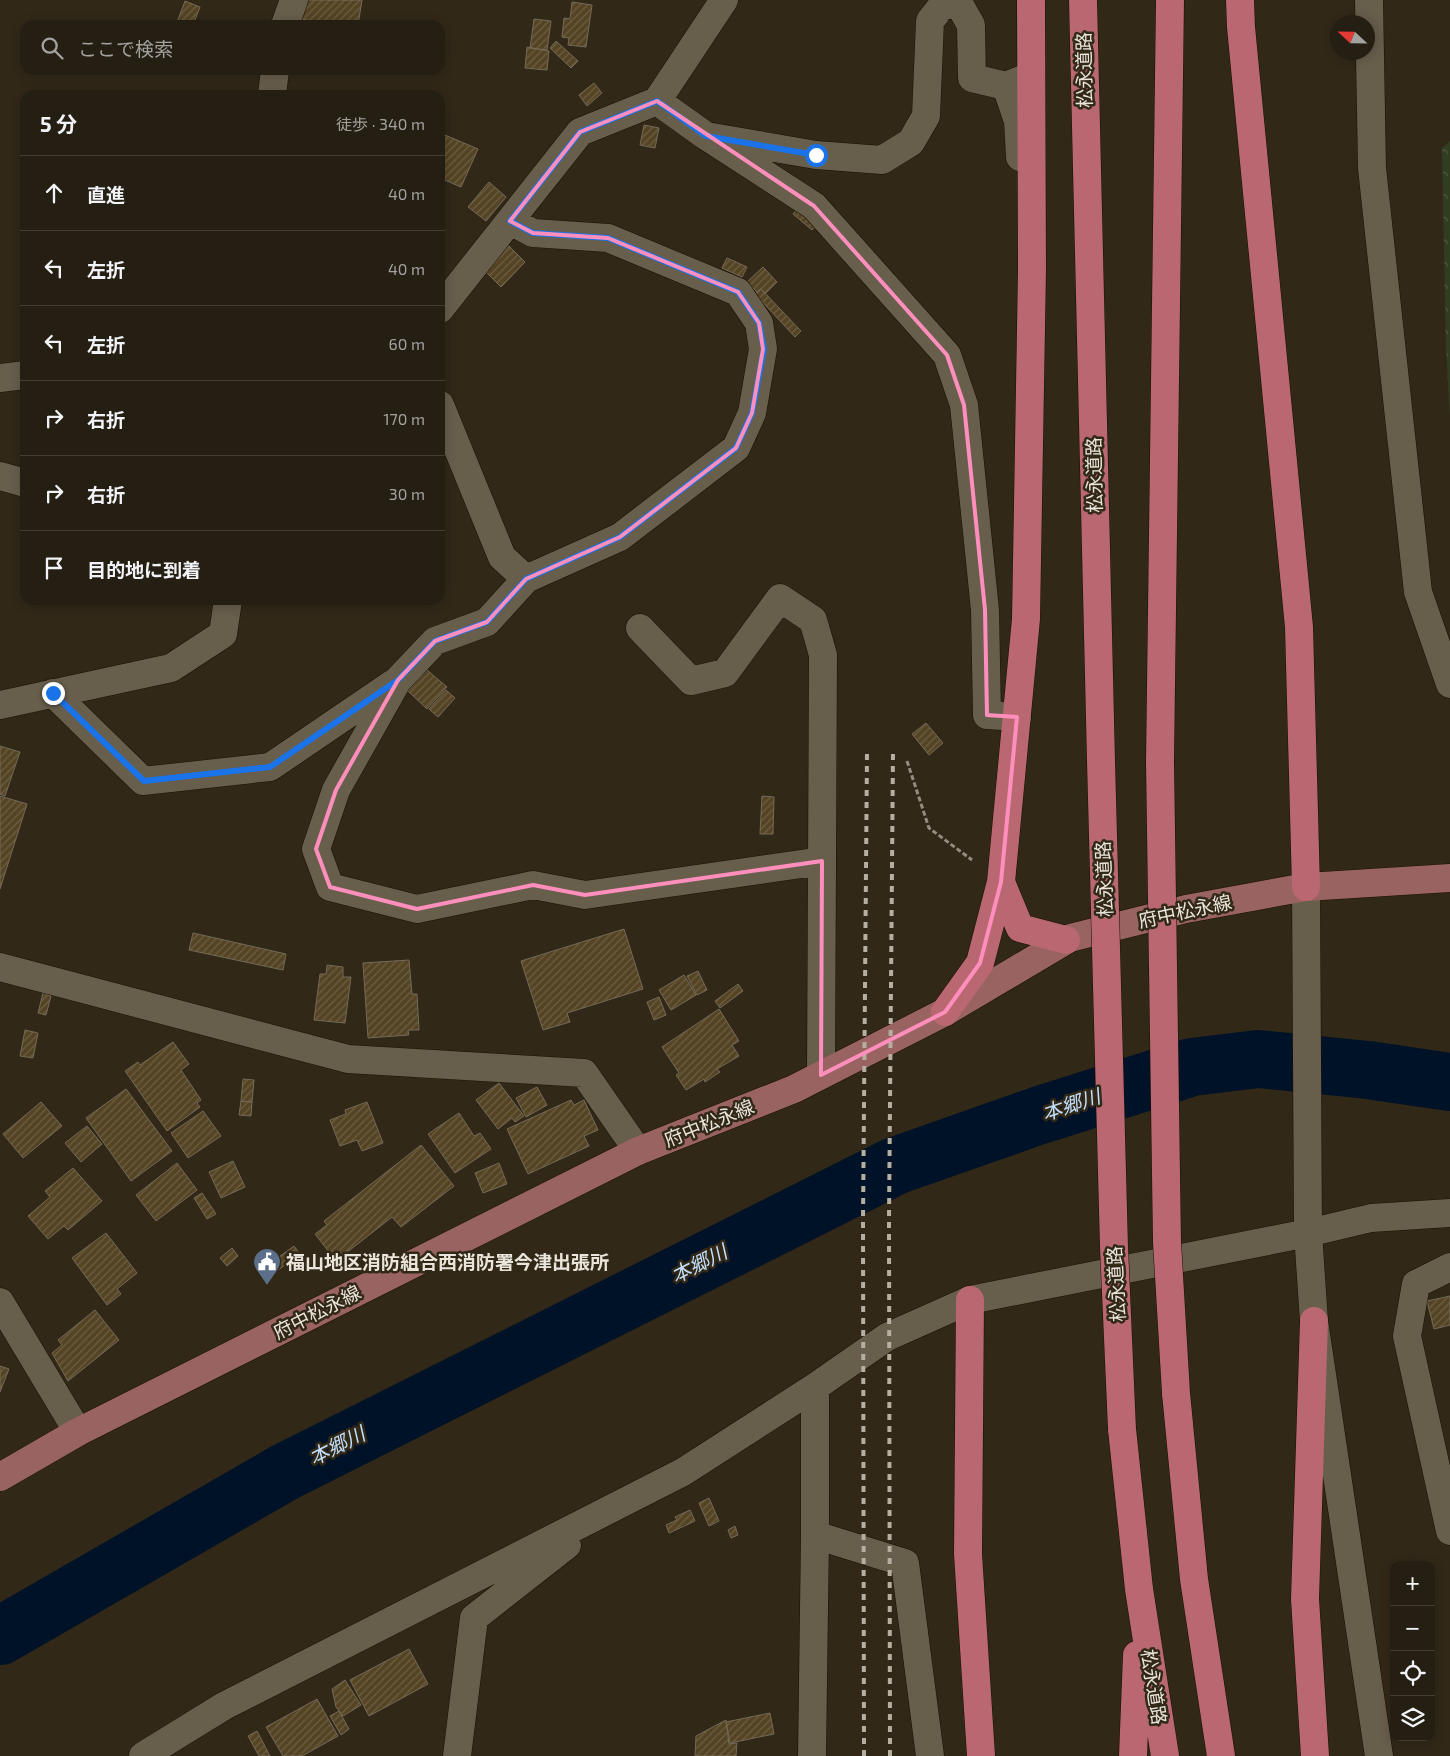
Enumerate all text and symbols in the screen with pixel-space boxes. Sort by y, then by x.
north arrow [1330,15,1375,60]
search box [20,20,445,75]
street label: 松永道路 [1071,32,1096,108]
icon: search [38,34,66,62]
text: ここで検索 [78,37,173,60]
text: 5 分 [40,111,77,136]
text: 徒歩 · 340 m [336,114,425,133]
route start [805,144,828,167]
icon: ahead [40,179,68,207]
text: 直進 [87,183,125,206]
text: 40 m [388,184,425,203]
icon: left [40,254,68,282]
text: 左折 [87,258,125,281]
text: 40 m [388,259,425,278]
icon: left [40,329,68,357]
text: 左折 [87,333,125,356]
text: 60 m [389,334,425,353]
icon: right [40,404,68,432]
text: 右折 [87,408,125,431]
text: 170 m [383,409,425,428]
street label: 松永道路 [1081,437,1106,513]
icon: right [40,479,68,507]
text: 右折 [87,483,125,506]
text: 30 m [389,484,425,503]
icon: arrive [40,554,68,582]
text: 目的地に到着 [87,558,201,581]
route end [42,682,65,705]
street label: 松永道路 [1091,841,1116,917]
street label: 府中松永線 [1136,889,1234,932]
water label: 本郷川 [1038,1083,1105,1125]
street label: 府中松永線 [660,1094,757,1151]
water label: 本郷川 [666,1238,733,1287]
street label: 松永道路 [1102,1245,1129,1323]
public building icon: 福山地区消防組合西消防署今津出張所 [252,1247,282,1286]
place label: 福山地区消防組合西消防署今津出張所 [286,1250,609,1273]
street label: 府中松永線 [269,1280,364,1343]
water label: 本郷川 [304,1420,371,1469]
map controls [1390,1561,1435,1741]
button: + [1390,1561,1435,1606]
button: − [1390,1606,1435,1651]
street label: 松永道路 [1137,1648,1172,1726]
button: locate [1390,1651,1435,1696]
button: layers [1390,1696,1435,1741]

